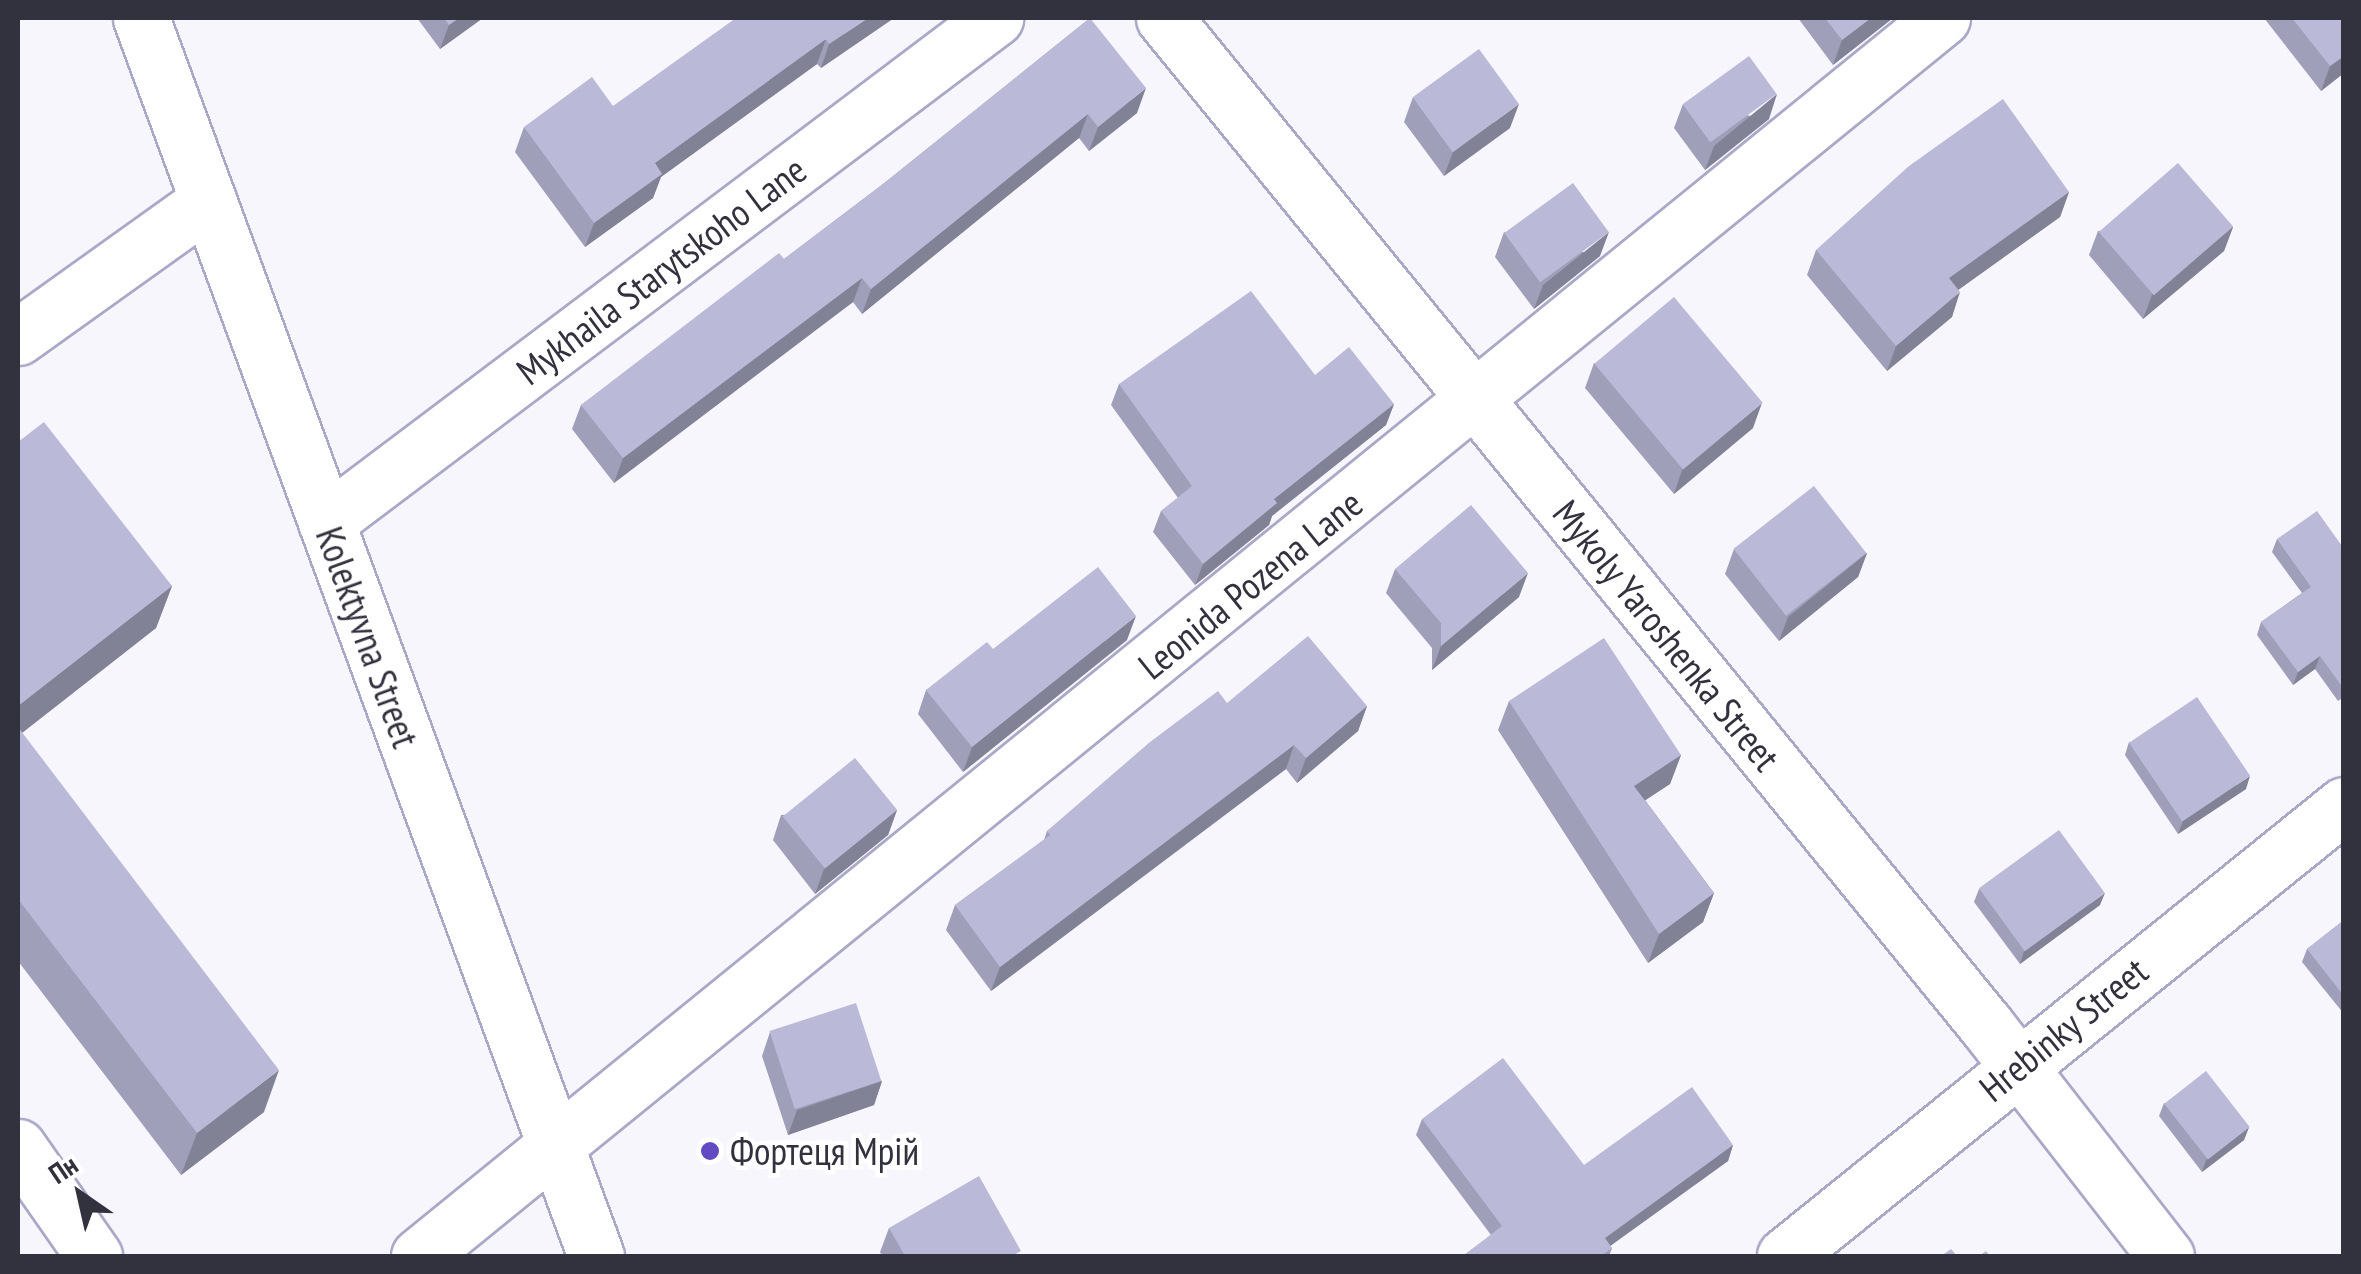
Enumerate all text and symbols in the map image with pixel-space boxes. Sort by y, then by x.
street label: Mykhaila Starytskoho Lane [507,146,815,394]
street label: Leonida Pozena Lane [1129,480,1371,688]
street label: Mykoly Yaroshenka Street [1543,490,1791,780]
street label: Kolektyvna Street [307,521,429,753]
street label: Hrebinky Street [1970,947,2156,1111]
place label: Фортеця Мрій [730,1128,919,1174]
marker: Фортеця Мрій [699,1140,721,1162]
north arrow [30,1144,130,1244]
text: Пн [41,1146,85,1192]

